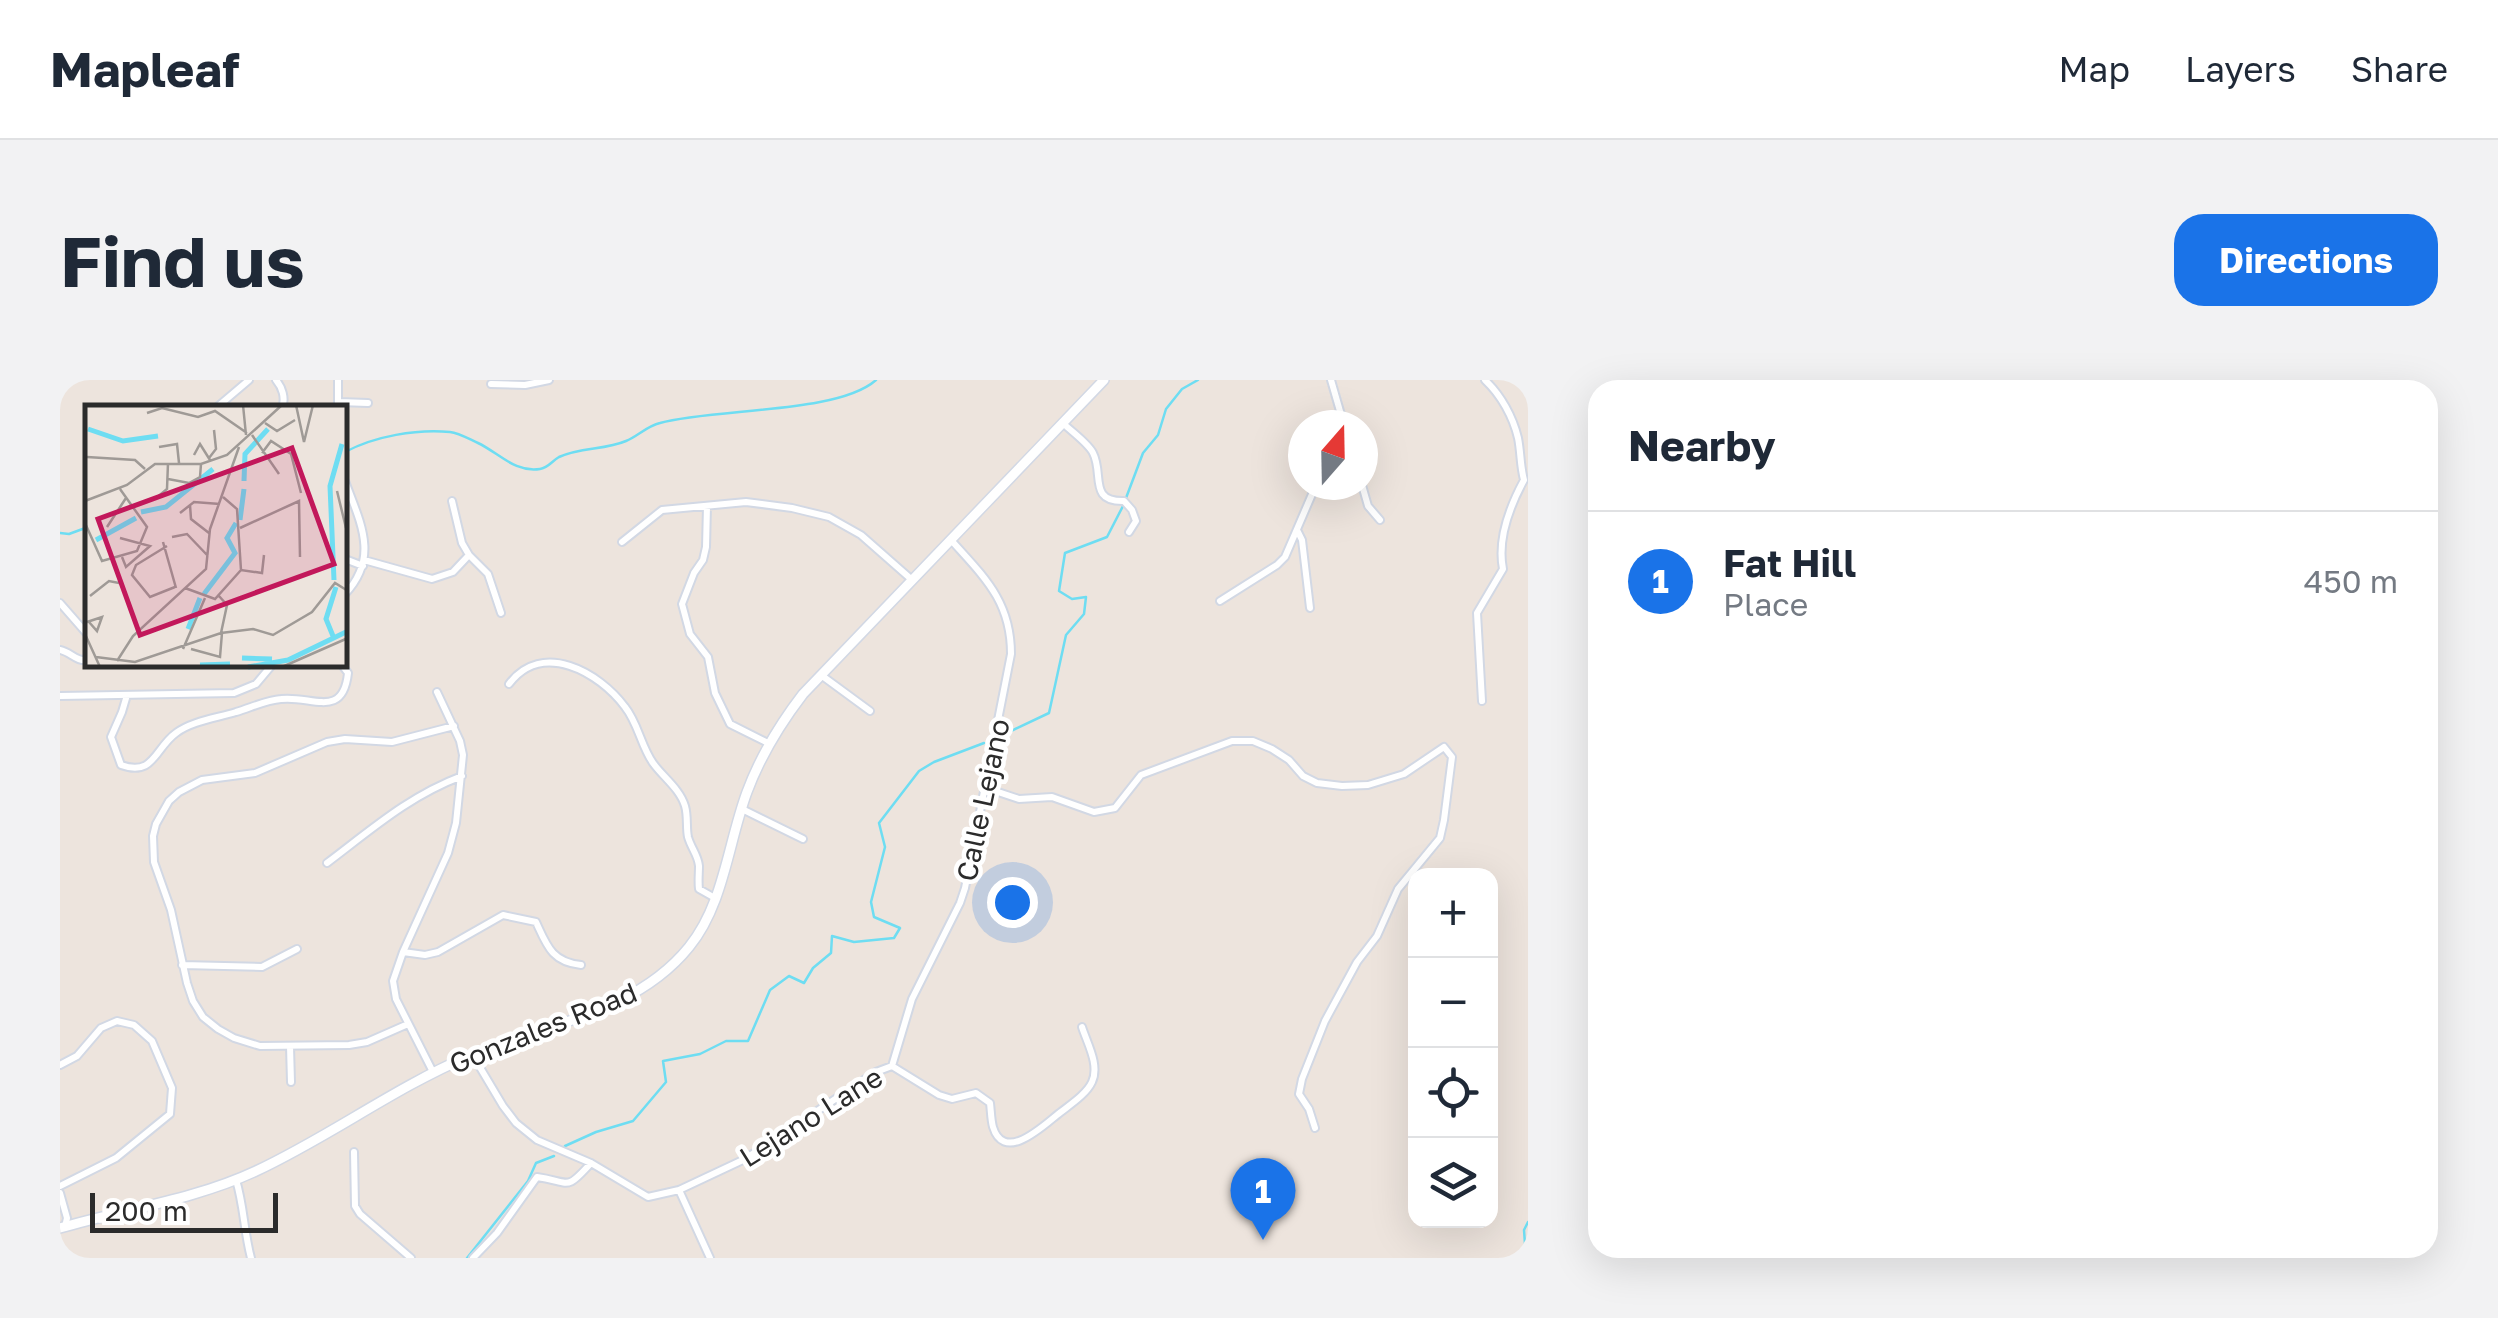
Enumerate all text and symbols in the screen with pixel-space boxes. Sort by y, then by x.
text: Mapleaf [50,40,240,98]
text: Map [2059,48,2130,90]
text: Layers [2185,48,2296,90]
text: Share [2351,48,2448,90]
button: Directions [2174,214,2438,306]
text: Find us [60,218,305,302]
inset map [85,405,348,668]
north arrow [1288,410,1378,500]
text: Nearby [1628,420,1776,470]
text: Fat Hill [1723,540,1856,585]
text: 1 [1652,562,1669,600]
text: 450 m [2304,562,2398,600]
text: Place [1723,585,1808,623]
street label: Calle Lejano [949,716,1016,884]
map controls [1408,868,1498,1228]
button: + [1408,868,1498,958]
your location [987,877,1038,928]
button: − [1408,958,1498,1048]
street label: Gonzales Road [444,975,641,1080]
button: locate [1408,1048,1498,1138]
street label: Lejano Lane [733,1060,888,1173]
button: layers [1408,1138,1498,1228]
pin: 1 [1230,1158,1296,1240]
scale bar [90,1188,278,1233]
text: 200 m [105,1194,188,1227]

